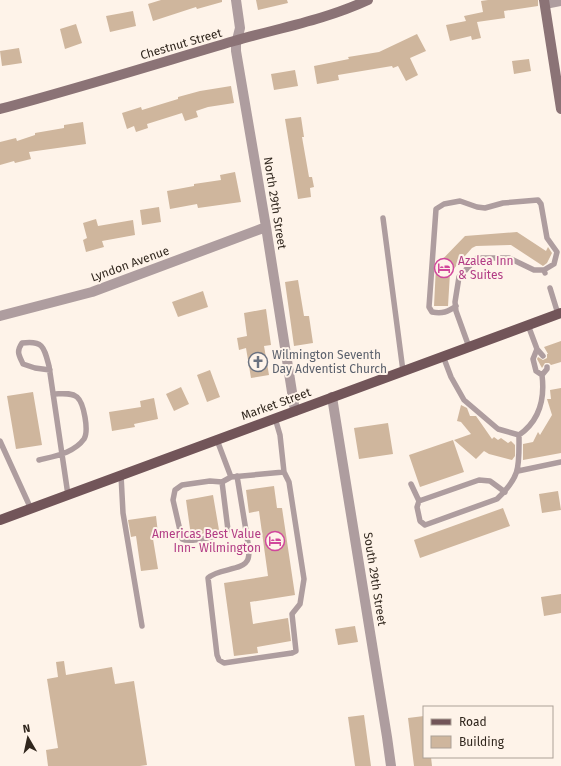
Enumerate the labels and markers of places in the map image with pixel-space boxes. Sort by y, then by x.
place label: Azalea Inn & Suites [458,254,514,282]
hotel icon: Azalea Inn & Suites [433,257,455,279]
place label: Wilmington Seventh Day Adventist Church [272,348,387,376]
church icon: Wilmington Seventh Day Adventist Church [247,351,269,373]
place label: Americas Best Value Inn- Wilmington [152,527,261,555]
hotel icon: Americas Best Value Inn- Wilmington [264,530,286,552]

